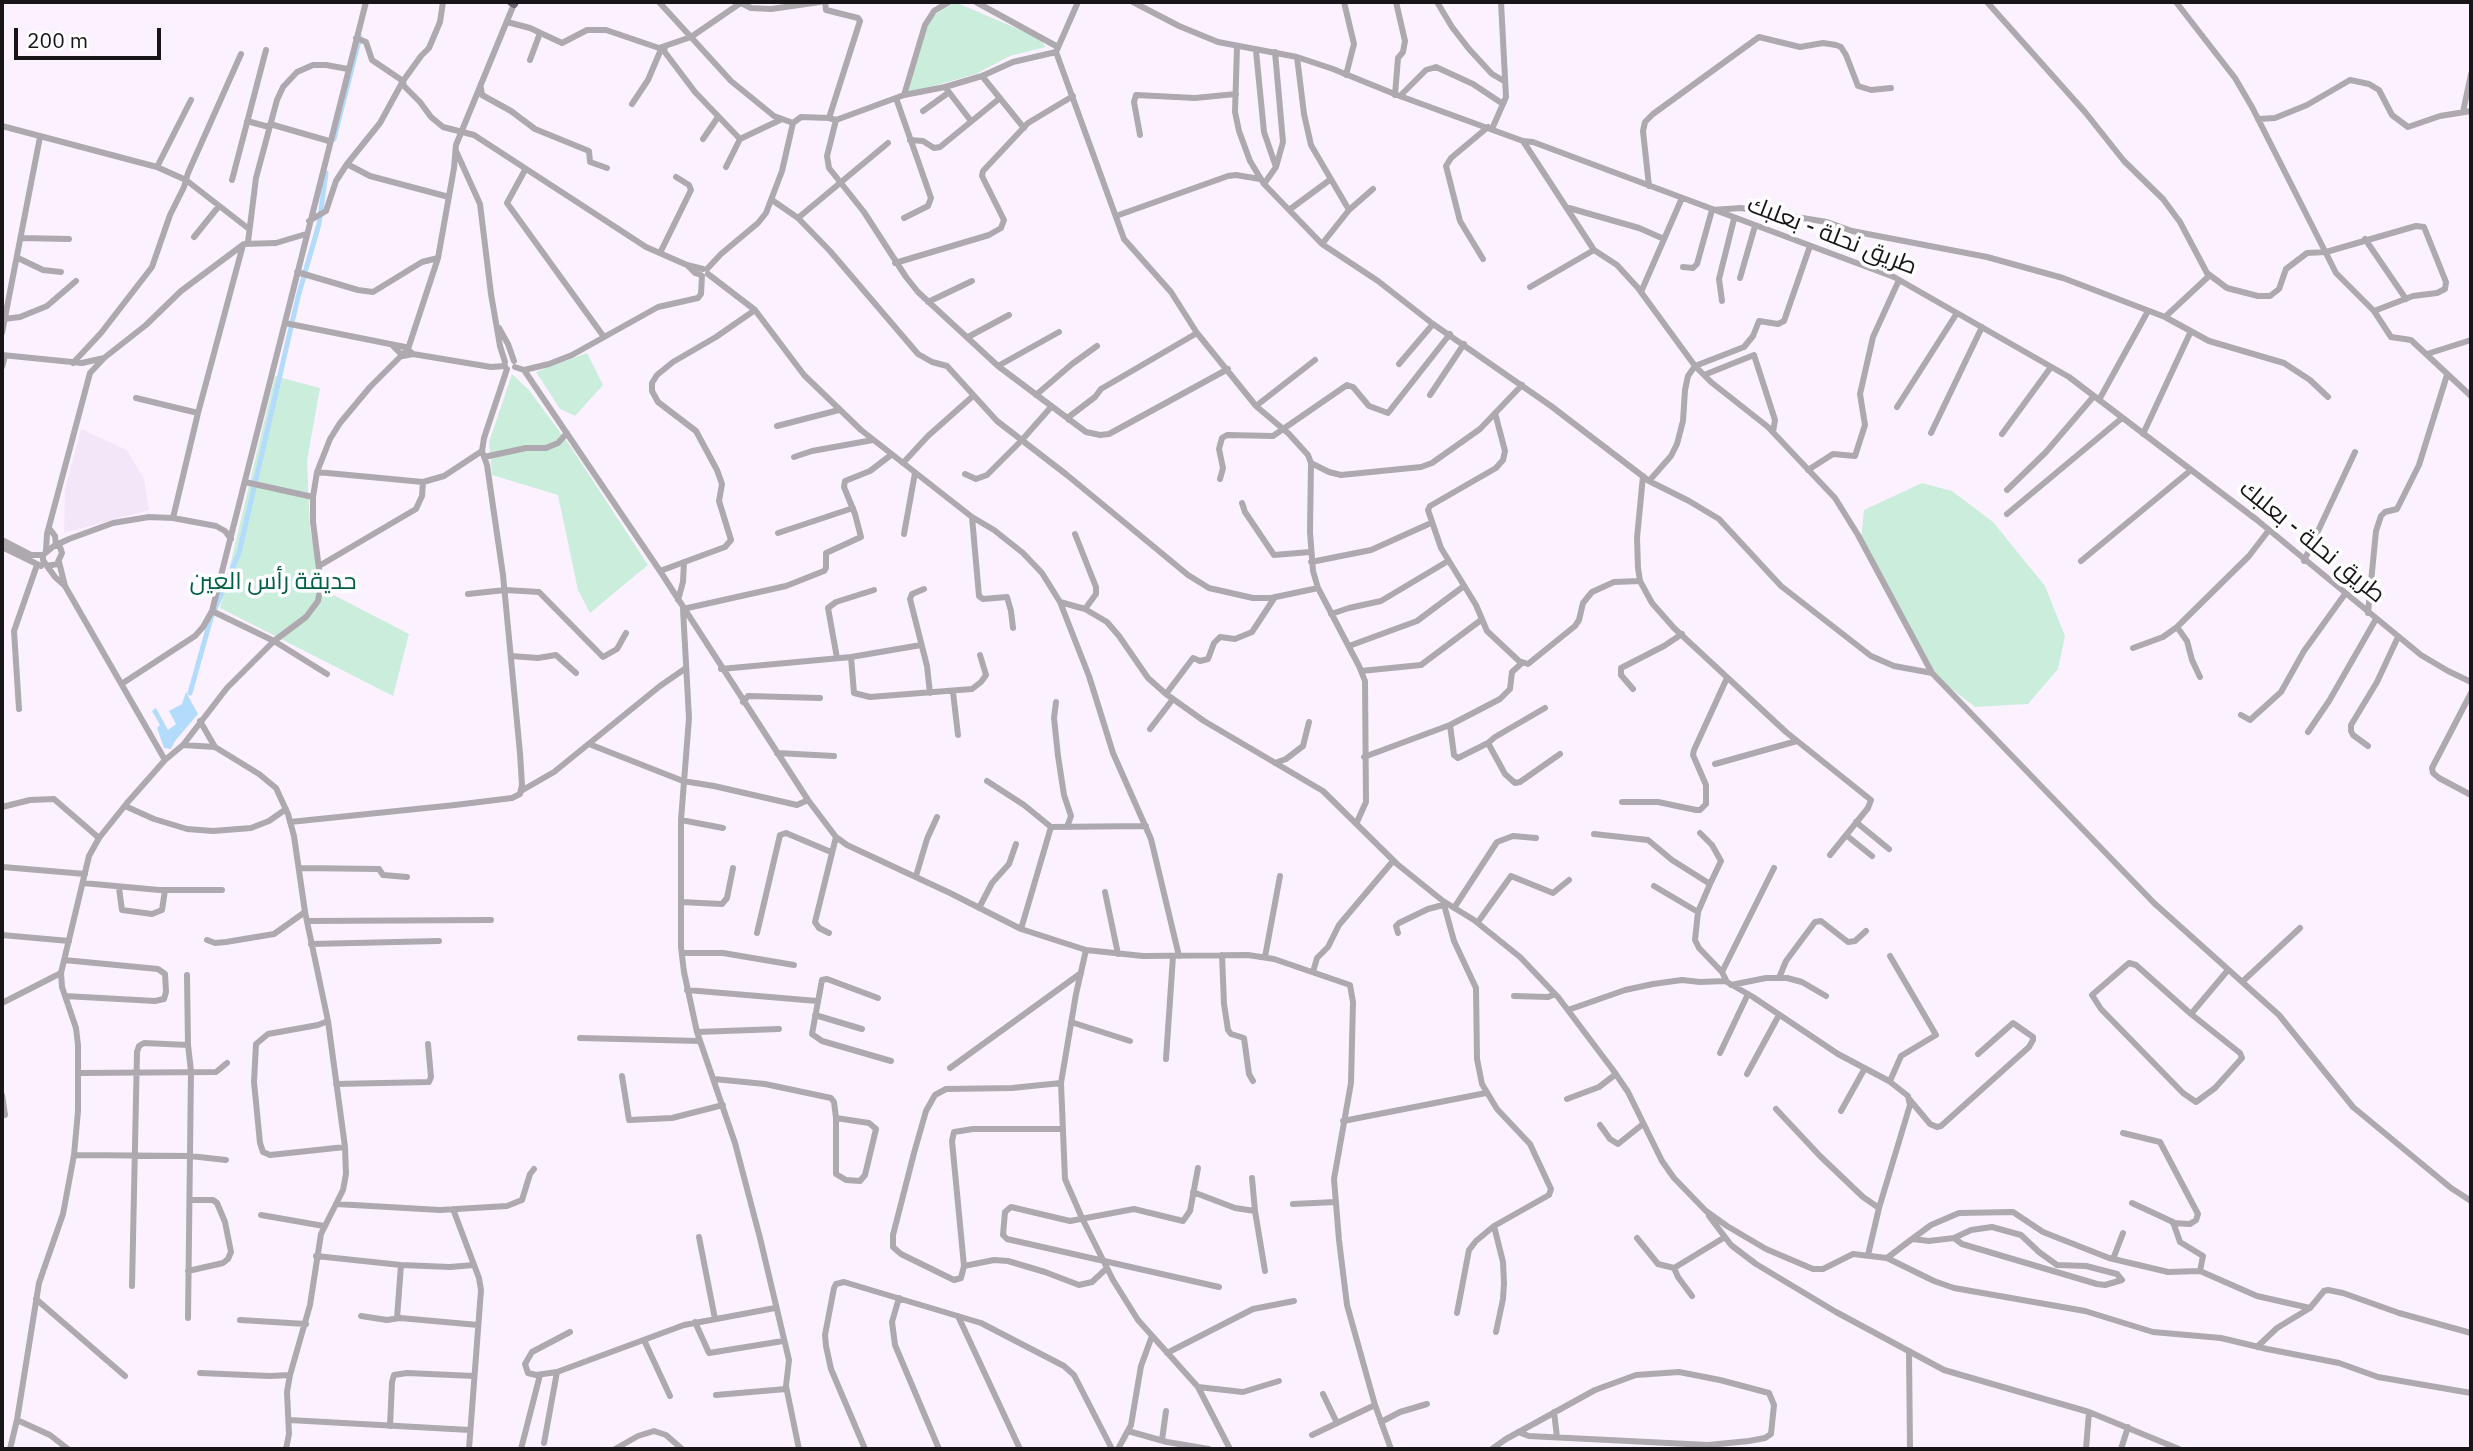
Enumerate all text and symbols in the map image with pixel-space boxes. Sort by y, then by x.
scale bar [18,14,164,58]
text: 200 m [27,26,88,54]
street label: طريق نحلة - بعلبك [1743,190,1921,282]
street label: طريق نحلة - بعلبك [2233,474,2391,610]
park label: حديقة رأس العين [189,568,357,596]

